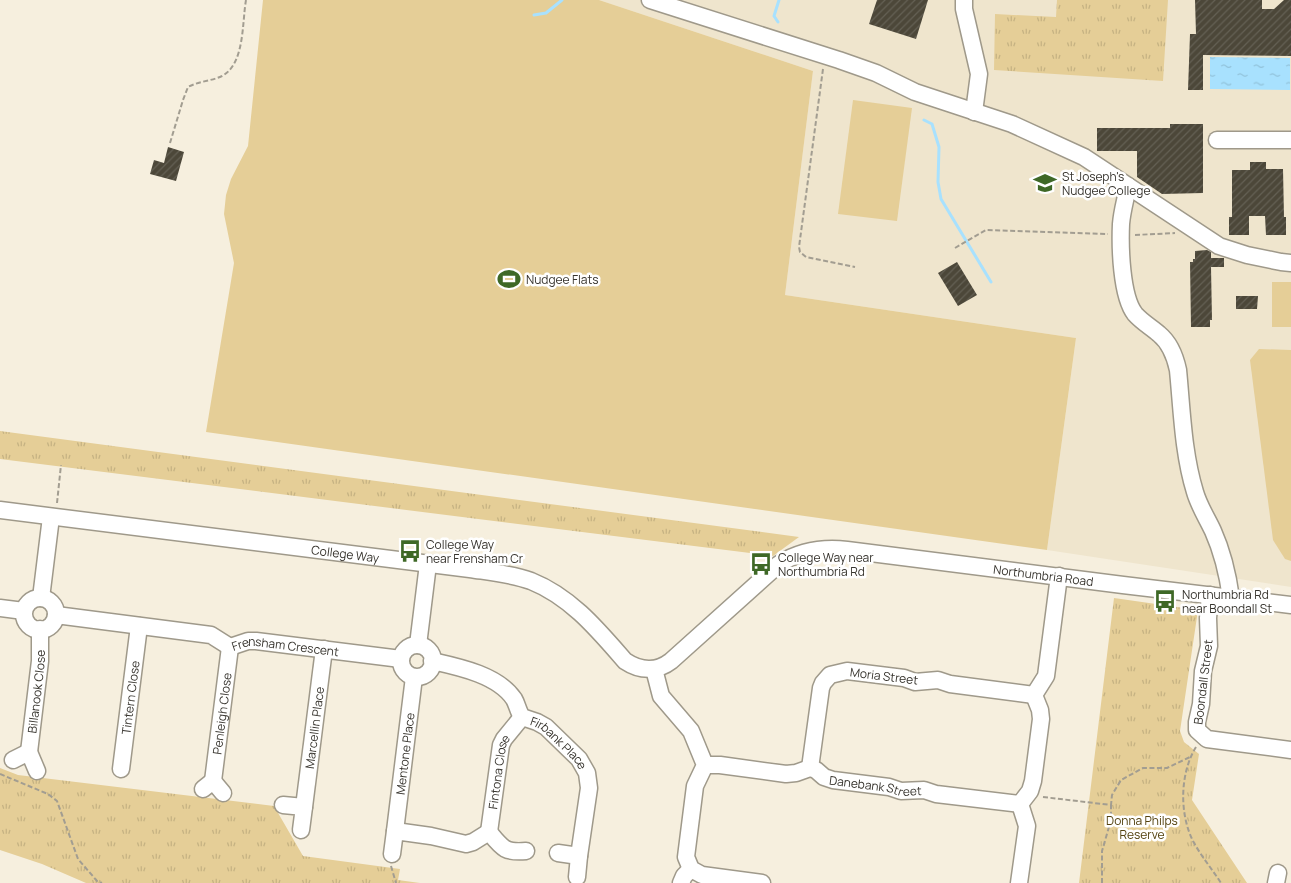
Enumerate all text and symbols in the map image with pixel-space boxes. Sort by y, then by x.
place label: St Joseph's Nudgee College [1062,168,1150,199]
school or university icon: St Joseph's Nudgee College [1032,170,1058,196]
sports icon: Nudgee Flats [496,266,522,292]
place label: Nudgee Flats [526,271,599,288]
place label: College Way near Frensham Cr [426,536,524,567]
bus stop icon: College Way near Frensham Cr [397,538,423,564]
street label: College Way [310,541,381,566]
place label: College Way near Northumbria Rd [778,549,874,580]
bus stop icon: College Way near Northumbria Rd [748,551,774,577]
street label: Northumbria Road [992,560,1094,590]
place label: Northumbria Rd near Boondall St [1182,586,1272,617]
bus stop icon: Northumbria Rd near Boondall St [1152,588,1178,614]
street label: Frensham Crescent [229,632,340,660]
street label: Boondall Street [1189,638,1217,726]
street label: Billanook Close [23,650,49,734]
street label: Tintern Close [117,660,143,736]
street label: Moria Street [849,663,919,689]
street label: Penleigh Close [208,672,235,755]
street label: Marcellin Place [300,686,328,770]
street label: Mentone Place [391,712,418,796]
street label: Firbank Place [528,712,591,772]
street label: Fintona Close [484,730,513,810]
street label: Danebank Street [828,771,922,800]
park label: Donna Philps Reserve [1106,812,1178,843]

